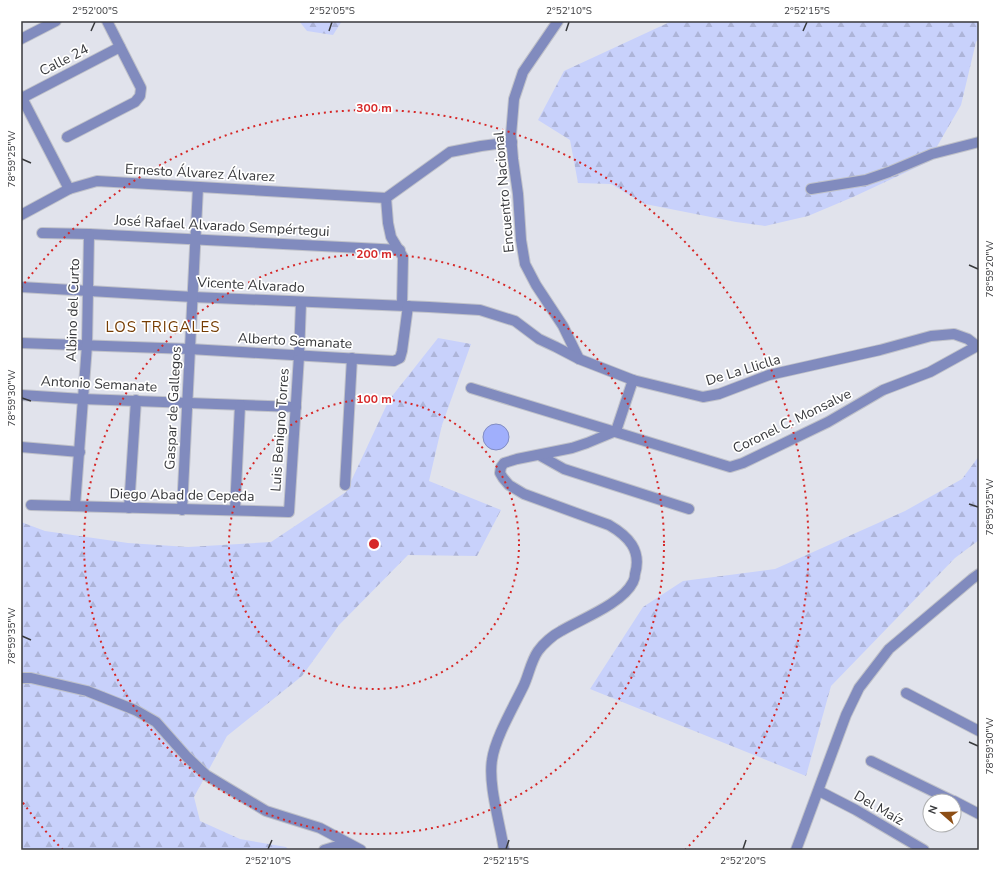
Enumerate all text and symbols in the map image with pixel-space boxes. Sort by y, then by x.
text: 2°52'00"S [72,4,118,18]
text: 2°52'05"S [309,4,355,18]
text: 2°52'10"S [546,4,592,18]
text: 2°52'15"S [784,4,830,18]
street label: Calle 24 [36,40,92,80]
text: 300 m [356,100,392,116]
street label: Encuentro Nacional [489,130,519,254]
text: 78°59'25"W [5,131,19,187]
street label: Ernesto Álvarez Álvarez [125,160,276,186]
street label: José Rafael Alvarado Sempértegui [113,211,330,241]
text: 78°59'20"W [983,241,997,297]
text: 200 m [356,246,392,262]
street label: Albino del Curto [62,258,84,362]
street label: Vicente Alvarado [196,273,305,297]
district label: LOS TRIGALES [106,317,220,337]
street label: Alberto Semanate [237,329,353,353]
street label: Gaspar de Gallegos [160,345,186,470]
street label: De La Lliclla [703,350,783,390]
street label: Luis Benigno Torres [266,367,294,492]
text: 78°59'30"W [5,370,19,426]
street label: Antonio Semanate [40,371,158,397]
street label: Coronel C. Monsalve [730,384,854,458]
text: 100 m [356,391,392,407]
text: 78°59'25"W [983,479,997,535]
street label: Diego Abad de Cepeda [109,484,255,506]
centre of rings [367,537,381,551]
text: 78°59'35"W [5,608,19,664]
text: 78°59'30"W [983,718,997,774]
street label: Del Maíz [851,786,908,830]
north arrow [922,793,962,833]
text: N [925,803,942,816]
text: 2°52'10"S [245,854,291,868]
text: 2°52'15"S [483,854,529,868]
text: 2°52'20"S [720,854,766,868]

